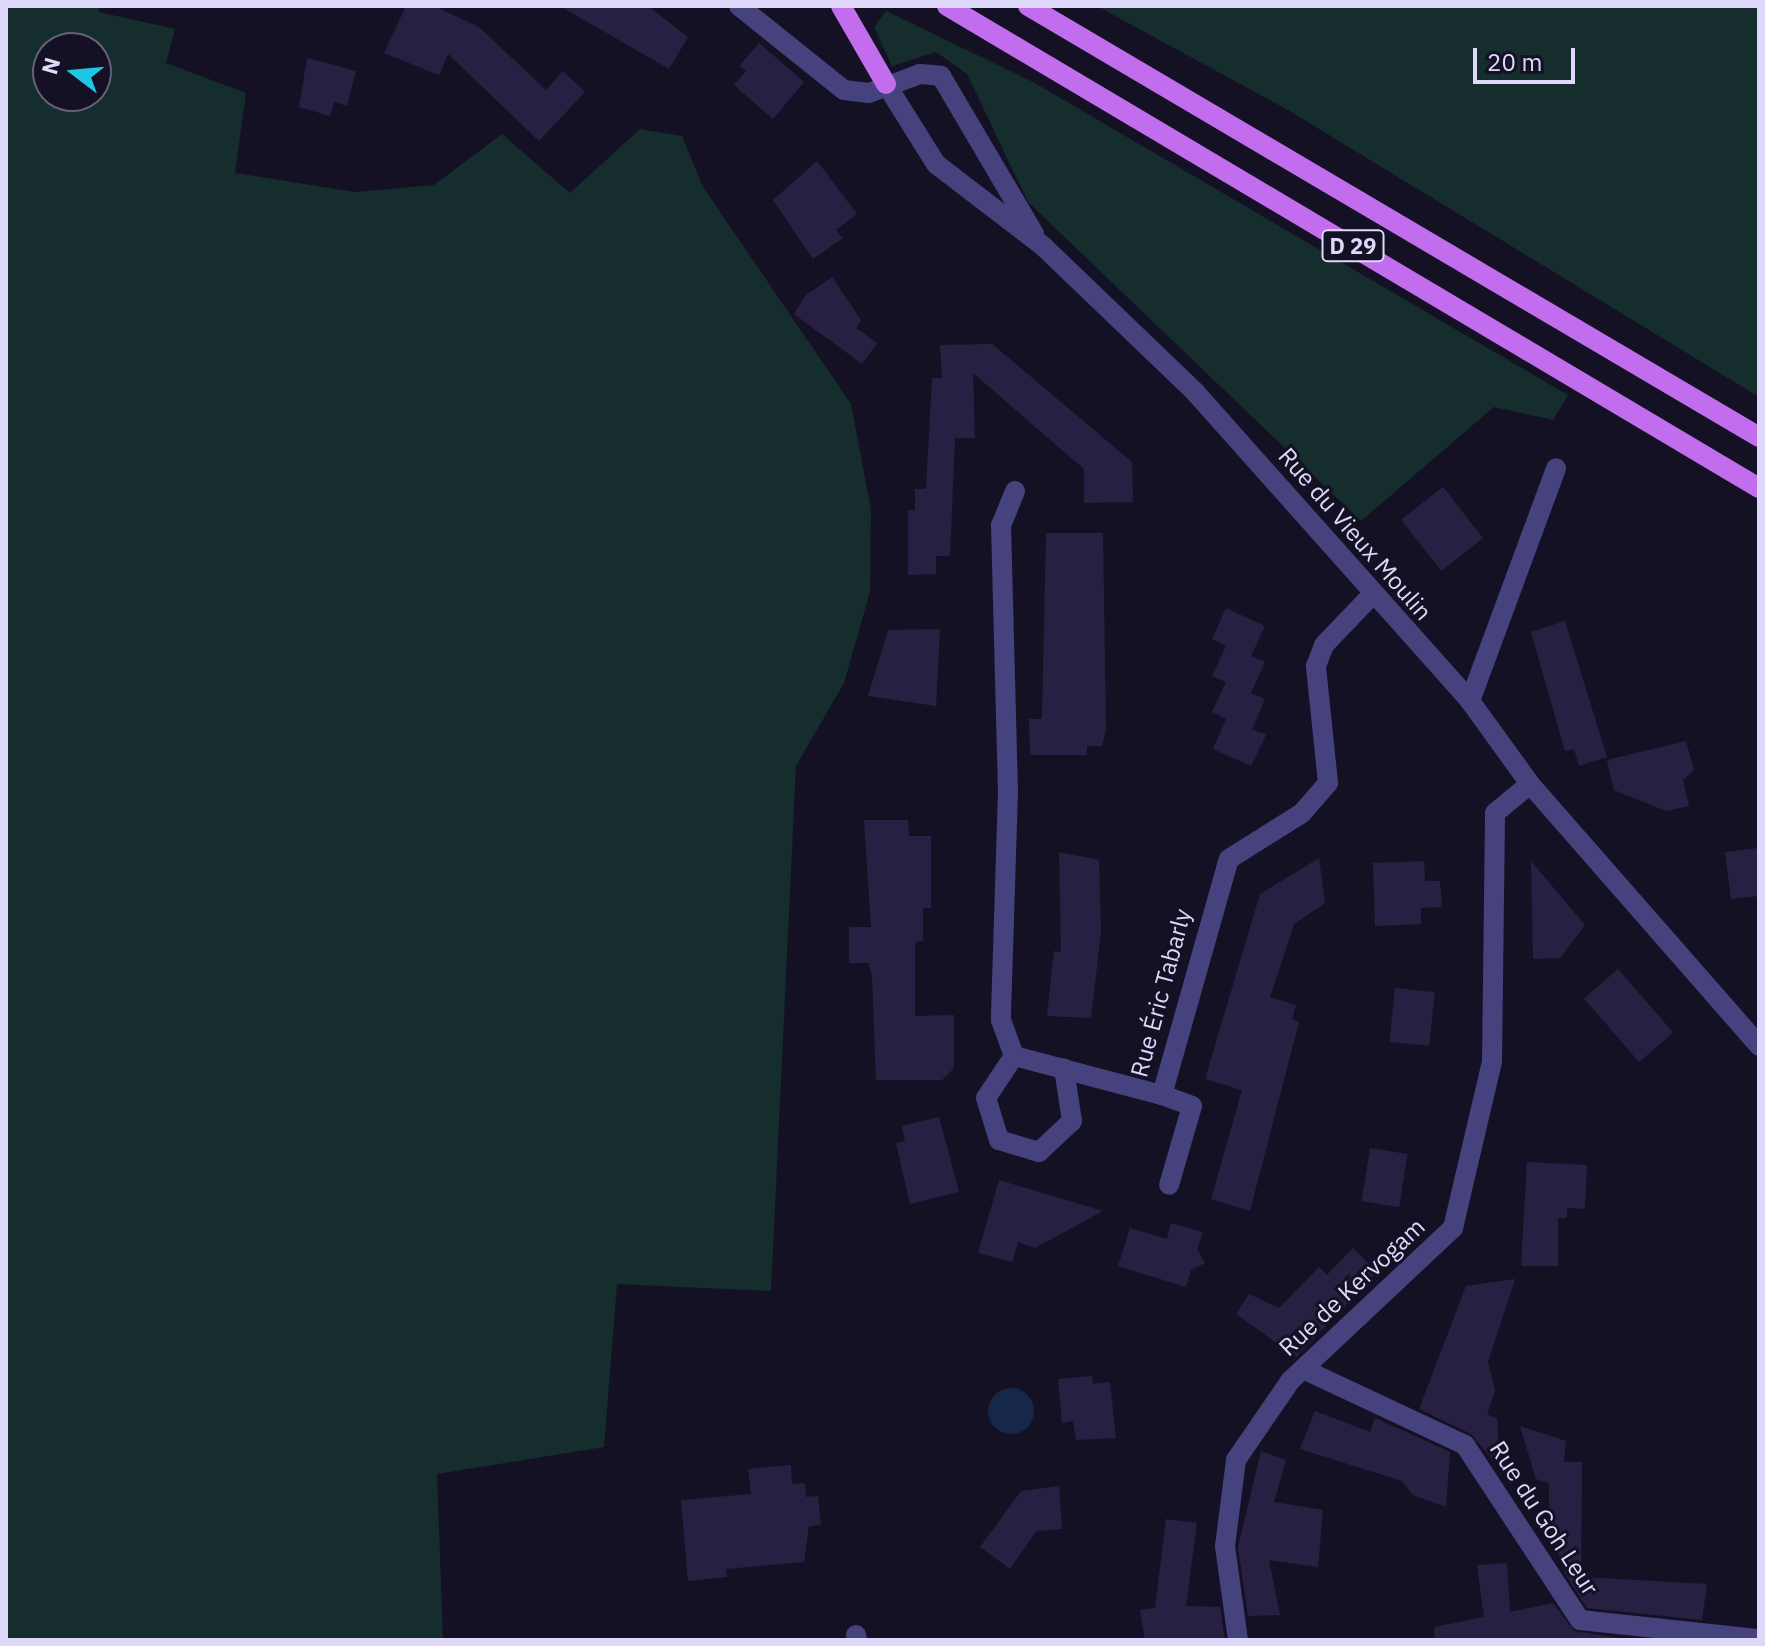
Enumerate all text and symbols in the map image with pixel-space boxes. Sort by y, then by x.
north arrow [32,32,112,112]
scale bar [1477,32,1579,82]
text: 20 m [1487,46,1542,78]
text: N [34,54,67,77]
road number: D 29 [1321,228,1385,264]
street label: Rue du Vieux Moulin [1272,442,1438,626]
street label: Rue Éric Tabarly [1125,906,1197,1080]
street label: Rue de Kervogam [1273,1212,1431,1362]
street label: Rue du Goh Leur [1483,1436,1605,1600]

